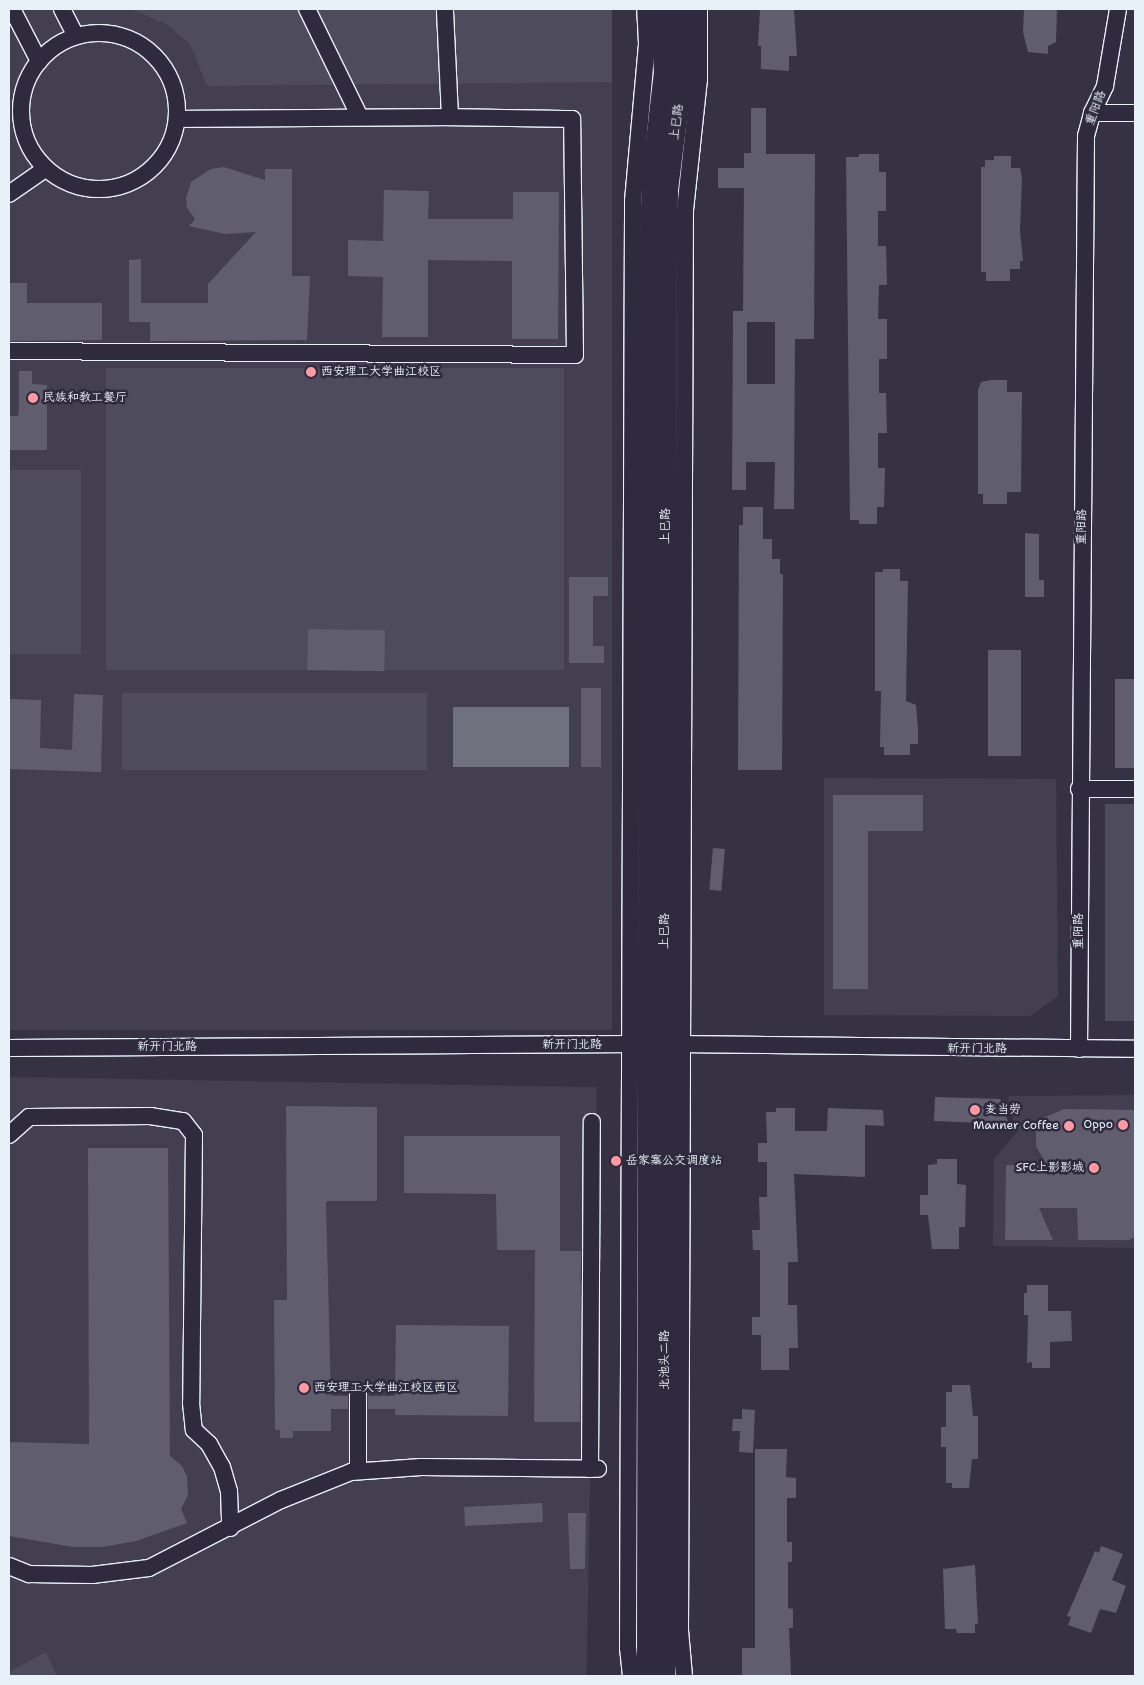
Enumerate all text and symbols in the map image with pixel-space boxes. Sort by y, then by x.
street label: 重阳路 [1083,89,1109,127]
street label: 上巳路 [668,103,686,141]
place label: 西安理工大学曲江校区 [321,365,441,379]
marker: 西安理工大学曲江校区 [305,366,317,378]
place label: 民族和教工餐厅 [43,391,127,405]
marker: 民族和教工餐厅 [27,392,39,404]
street label: 上巳路 [659,508,673,544]
street label: 重阳路 [1074,509,1090,545]
street label: 上巳路 [658,913,672,949]
street label: 重阳路 [1072,913,1086,949]
street label: 新开门北路 [542,1038,602,1052]
street label: 新开门北路 [137,1040,197,1054]
street label: 新开门北路 [947,1042,1007,1056]
place label: 麦当劳 [985,1103,1021,1117]
marker: 麦当劳 [969,1104,981,1116]
place label: Oppo [1084,1118,1113,1132]
place label: Manner Coffee [973,1119,1059,1133]
marker: Oppo [1117,1119,1129,1131]
marker: Manner Coffee [1063,1120,1075,1132]
place label: 岳家寨公交调度站 [626,1154,722,1168]
marker: 岳家寨公交调度站 [610,1155,622,1167]
place label: SFC上影影城 [1016,1161,1084,1175]
marker: SFC上影影城 [1088,1162,1100,1174]
street label: 北池头二路 [658,1330,672,1390]
place label: 西安理工大学曲江校区西区 [314,1381,458,1395]
marker: 西安理工大学曲江校区西区 [298,1382,310,1394]

